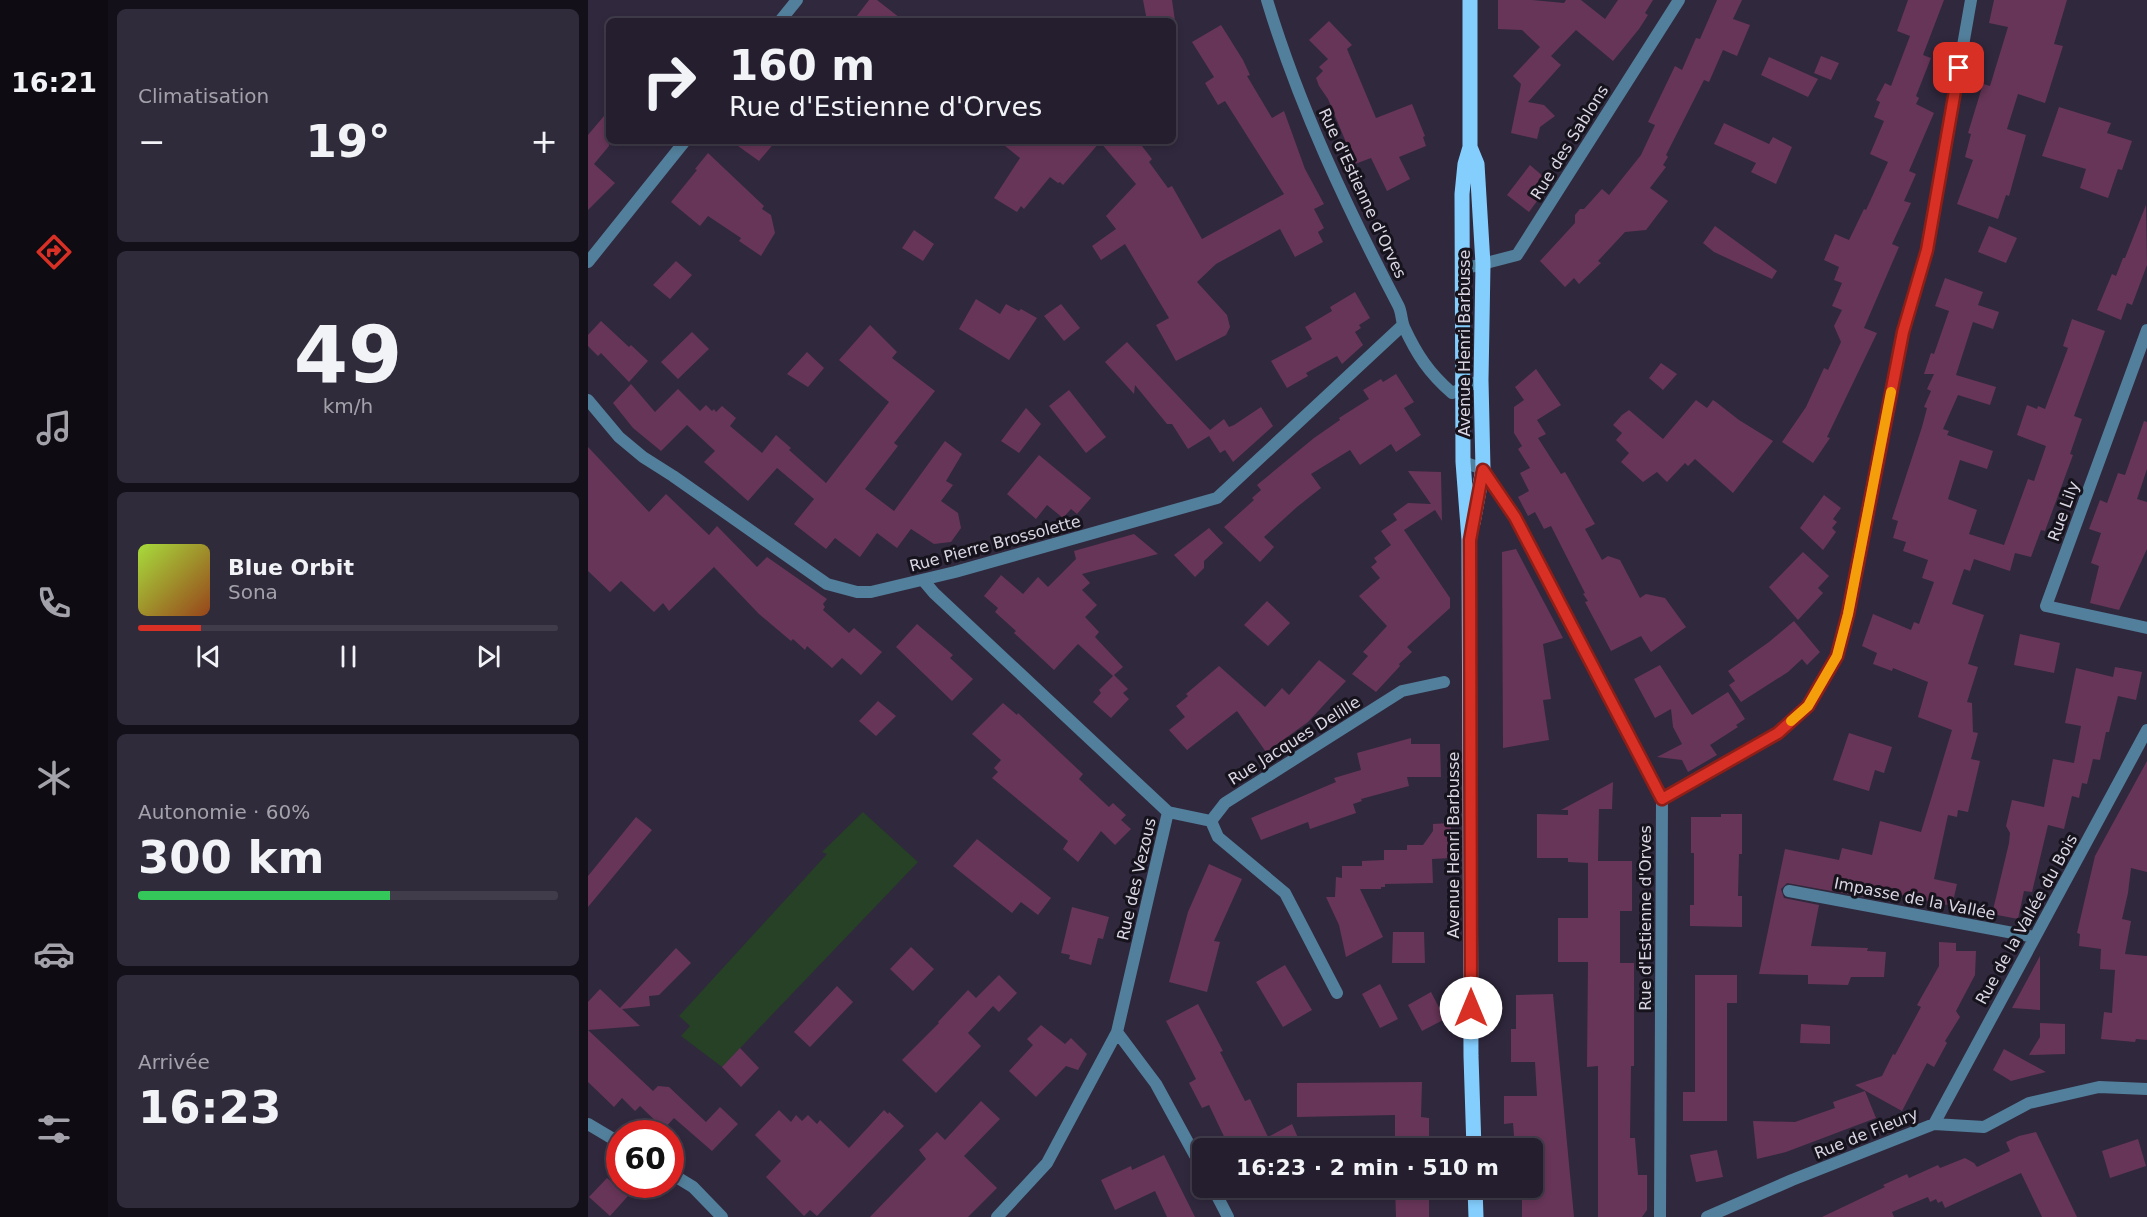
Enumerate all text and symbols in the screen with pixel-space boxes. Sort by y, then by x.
text: 160 m [729,41,875,90]
icon: right [630,42,708,120]
pin [1933,42,1984,93]
icon: arrive [1942,51,1975,84]
text: 16:21 [11,67,97,98]
street label: Rue des Sablons [1526,81,1612,203]
text: Climatisation [138,84,269,108]
text: Rue d'Estienne d'Orves [729,91,1042,122]
street label: Rue d'Estienne d'Orves [1315,105,1410,281]
text: 19° [305,115,391,168]
text: − [138,122,166,161]
text: + [530,122,558,161]
icon: directions [33,231,75,273]
street label: Avenue Henri Barbusse [1455,250,1474,436]
text: 49 [294,310,402,400]
text: km/h [323,394,373,418]
icon: music [33,407,75,449]
street label: Rue Lily [2044,478,2083,544]
street label: Rue Pierre Brossolette [907,511,1083,576]
text: Blue Orbit [228,555,354,580]
text: Sona [228,580,278,604]
icon: phone [33,582,75,624]
icon: previous [192,640,225,673]
icon: pause [332,640,365,673]
icon: next [472,640,505,673]
street label: Rue Jacques Delille [1225,692,1364,789]
street label: Avenue Henri Barbusse [1444,752,1463,938]
icon: climate [33,757,75,799]
text: Autonomie · 60% [138,800,310,824]
street label: Rue des Vezous [1113,816,1160,942]
street label: Rue d'Estienne d'Orves [1636,825,1655,1011]
text: 300 km [138,831,324,884]
street label: Rue de la Vallée du Bois [1972,831,2081,1008]
street label: Impasse de la Vallée [1832,873,1997,923]
icon: car [33,933,75,975]
position arrow [1439,976,1503,1040]
text: Arrivée [138,1050,210,1074]
text: 16:23 [138,1081,281,1134]
street label: Rue de Fleury [1812,1104,1921,1163]
icon: filters [33,1108,75,1150]
speed limit sign: 60 [606,1120,684,1198]
text: 16:23 · 2 min · 510 m [1236,1155,1499,1180]

